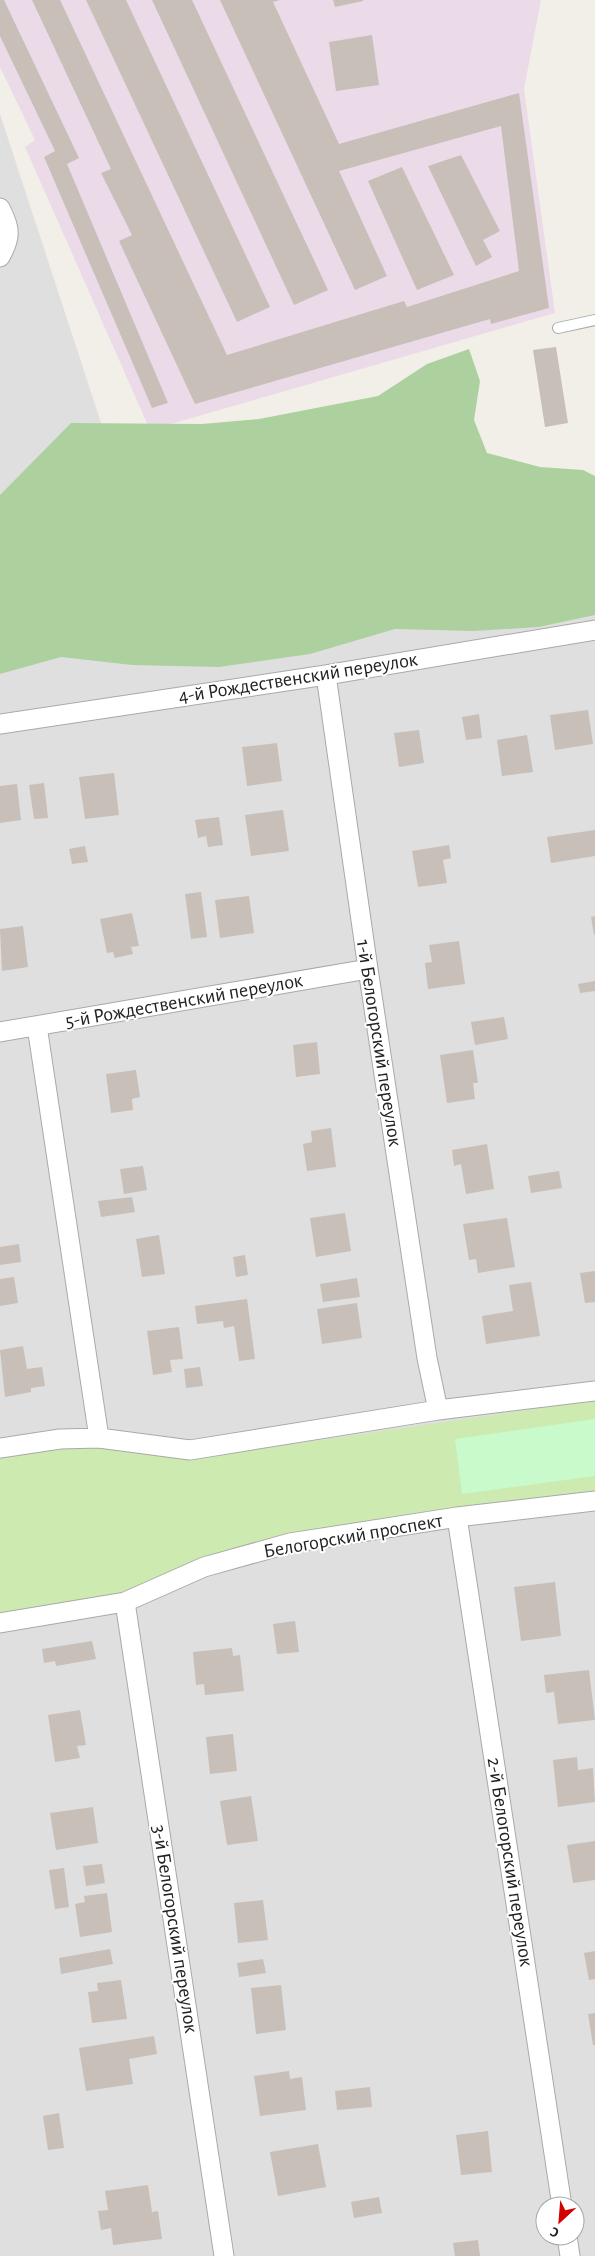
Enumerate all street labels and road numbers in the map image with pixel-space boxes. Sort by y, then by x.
street label: 4-й Рождественский переулок [177,649,419,707]
street label: 1-й Белогорский переулок [353,938,405,1148]
street label: 5-й Рождественский переулок [64,970,304,1032]
street label: Белогорский проспект [262,1510,445,1562]
street label: 2-й Белогорский переулок [484,1756,536,1968]
street label: 3-й Белогорский переулок [149,1823,201,2035]

